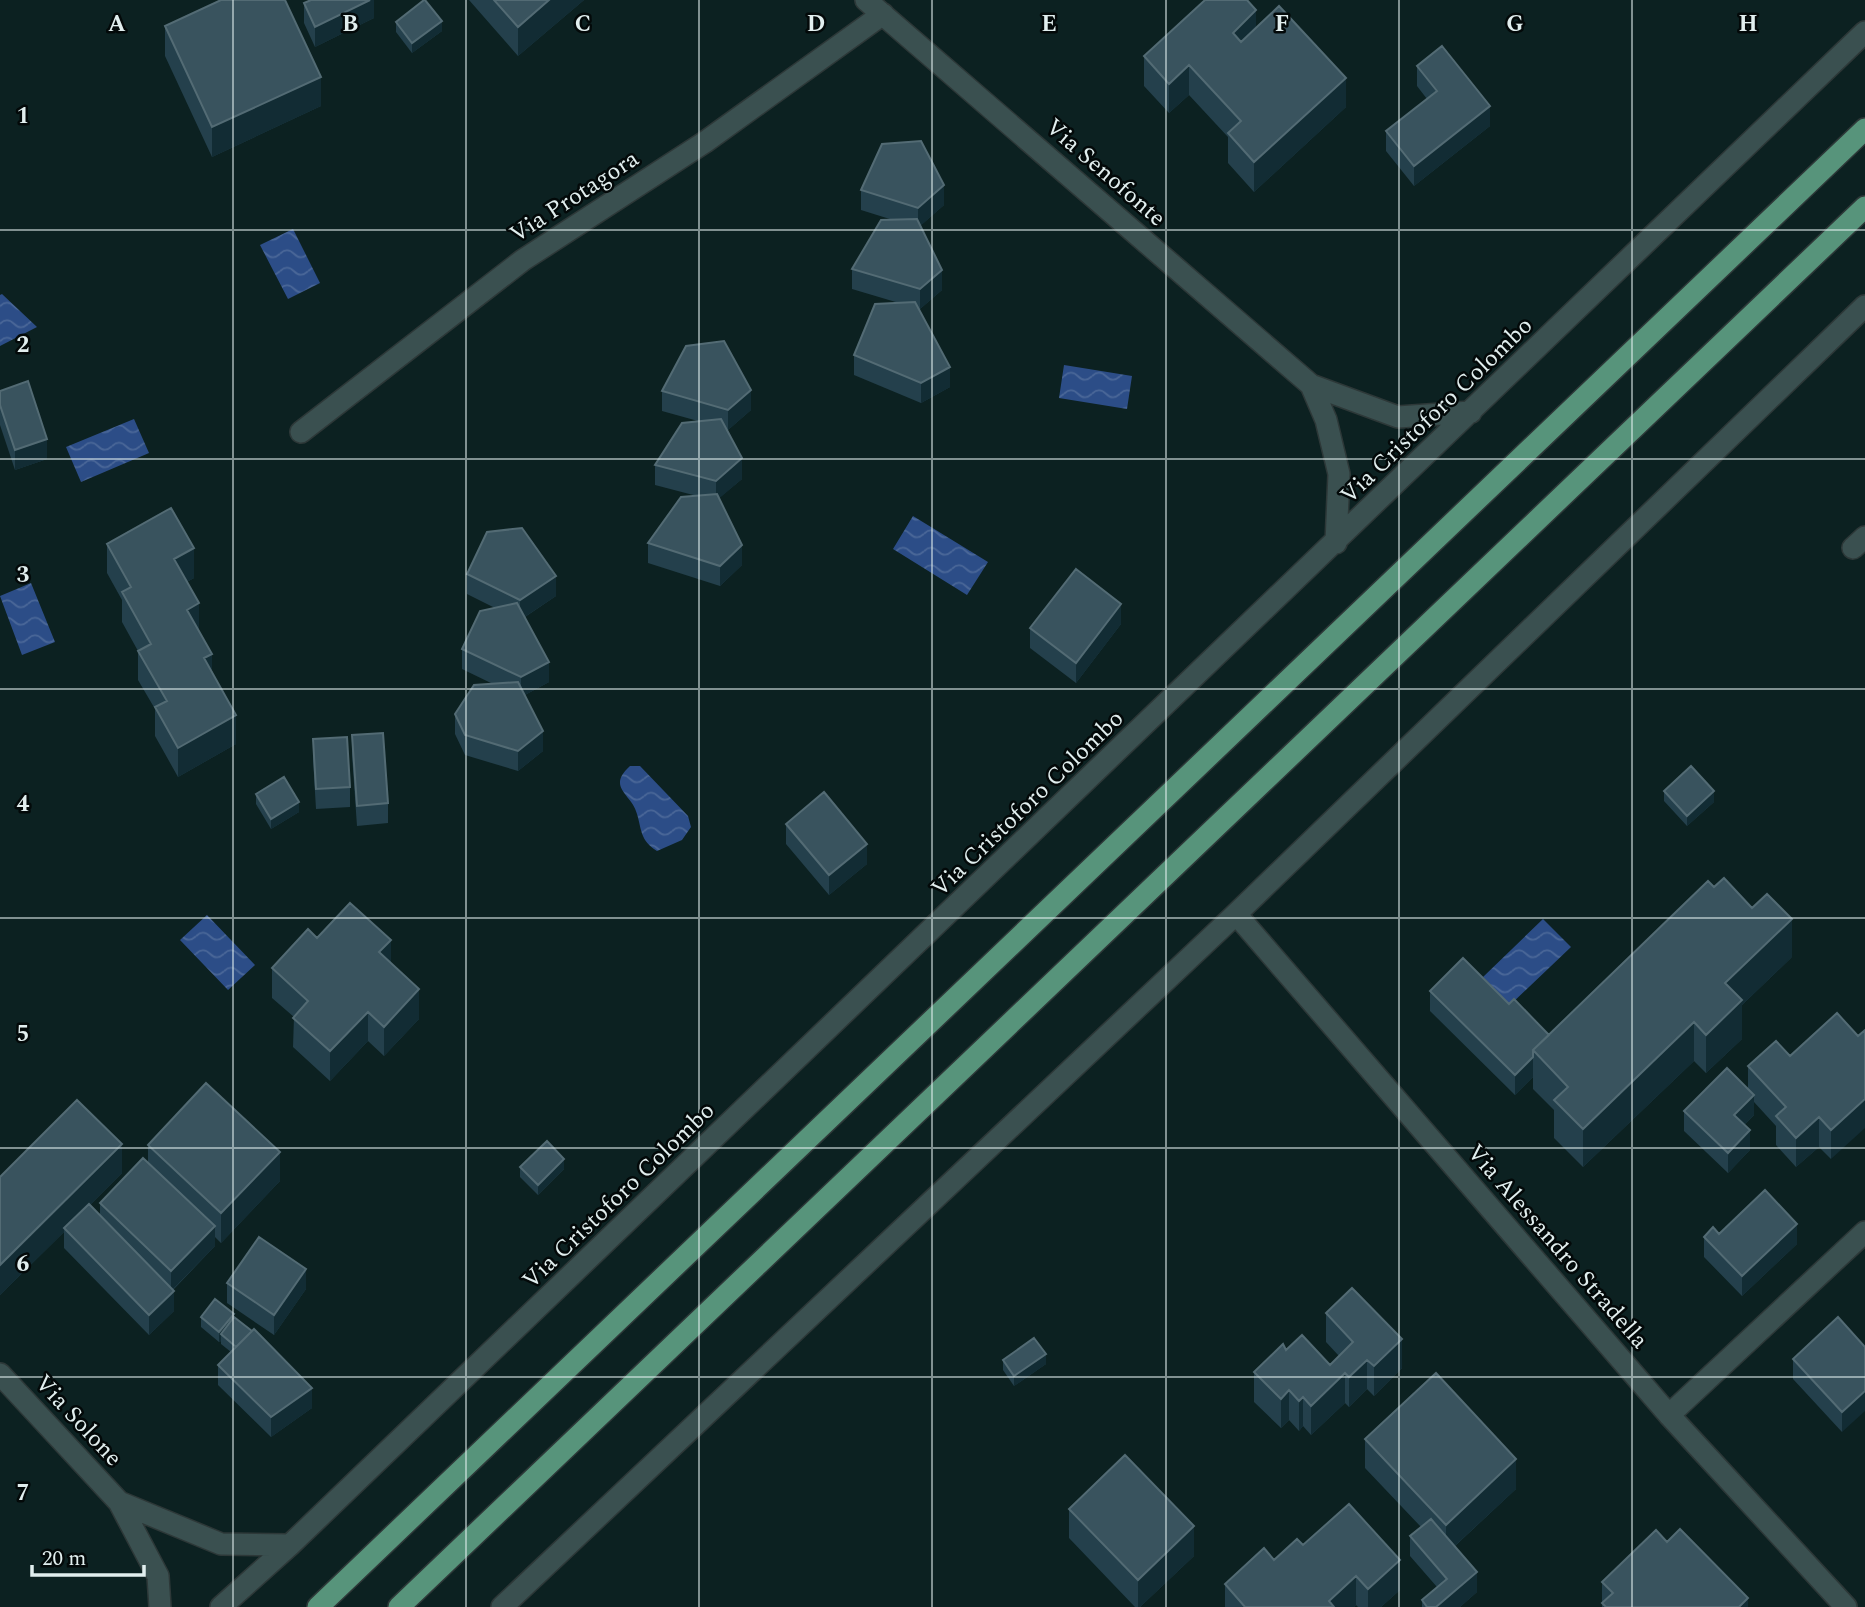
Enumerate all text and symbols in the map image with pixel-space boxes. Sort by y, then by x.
text: A [108,7,126,42]
text: B [342,7,358,42]
text: C [575,7,591,42]
text: D [807,7,825,42]
text: E [1041,7,1057,42]
text: F [1275,7,1289,42]
text: G [1506,7,1524,42]
text: H [1738,7,1758,42]
text: 1 [17,99,29,134]
street label: Via Senofonte [1037,110,1174,236]
street label: Via Protagora [503,141,647,252]
street label: Via Cristoforo Colombo [1332,309,1541,513]
text: 2 [17,328,30,363]
text: 3 [17,558,30,593]
street label: Via Cristoforo Colombo [923,702,1132,906]
text: 4 [17,787,30,822]
text: 5 [17,1017,29,1052]
street label: Via Cristoforo Colombo [514,1094,723,1298]
street label: Via Alessandro Stradella [1458,1136,1657,1357]
text: 6 [17,1247,30,1282]
street label: Via Solone [26,1366,131,1475]
text: 7 [17,1476,29,1511]
scale bar [32,1534,144,1578]
text: 20 m [42,1543,86,1575]

